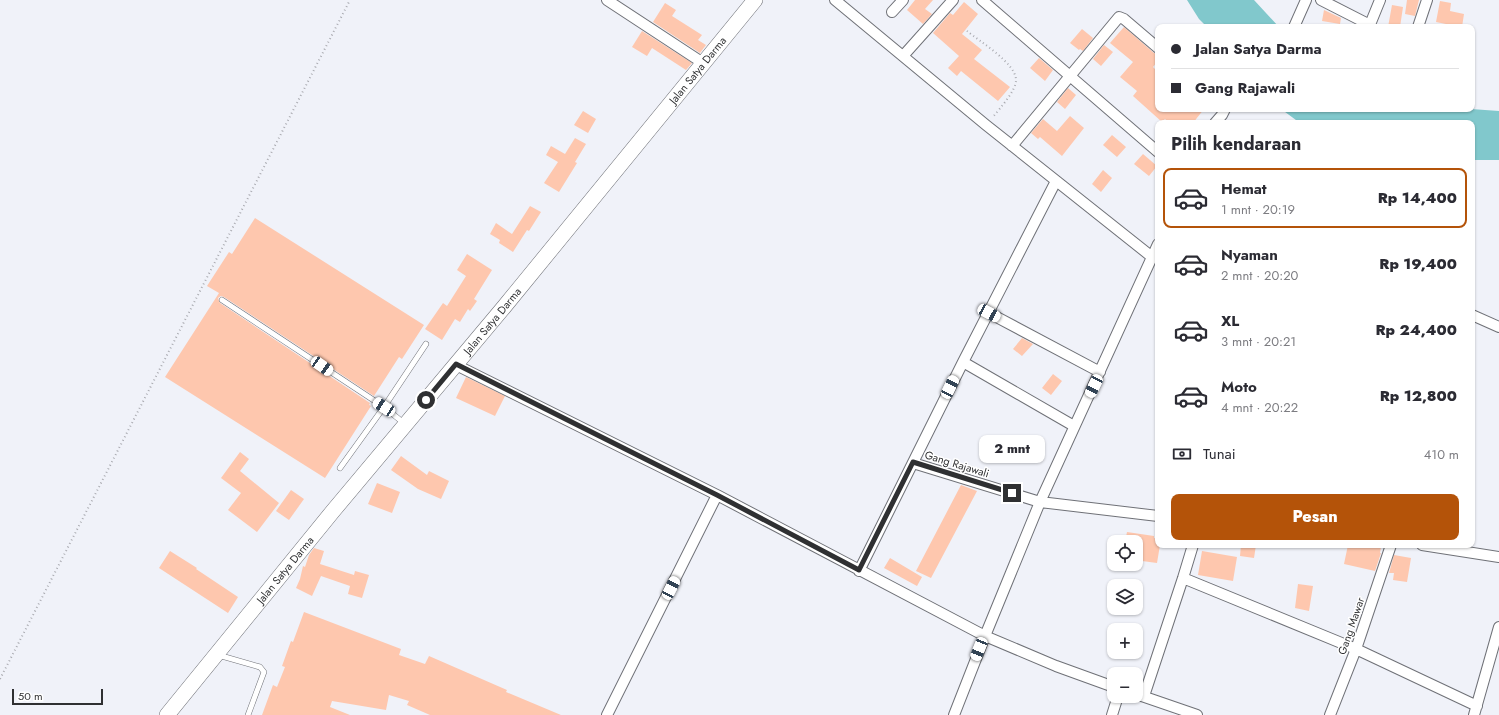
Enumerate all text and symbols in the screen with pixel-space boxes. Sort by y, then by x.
street label: Jalan Satya Darma [664,33,730,109]
text: Jalan Satya Darma [1195,38,1322,60]
text: Gang Rajawali [1195,77,1295,99]
text: Pilih kendaraan [1171,131,1301,157]
text: Hemat [1221,178,1267,200]
icon: car [1173,180,1209,216]
text: Rp 14,400 [1378,187,1457,209]
text: 1 mnt · 20:19 [1221,200,1295,219]
text: Nyaman [1221,244,1278,266]
icon: car [1173,246,1209,282]
text: Rp 19,400 [1379,253,1457,275]
text: 2 mnt · 20:20 [1221,266,1298,285]
street label: Jalan Satya Darma [458,284,525,359]
car [976,302,1002,324]
text: XL [1221,310,1239,332]
icon: car [1173,312,1209,348]
text: Rp 24,400 [1375,319,1457,341]
text: 3 mnt · 20:21 [1221,332,1296,351]
car [309,354,335,378]
car [1083,373,1105,399]
car [939,374,961,400]
text: Moto [1221,376,1257,398]
icon: car [1173,378,1209,414]
text: Rp 12,800 [1380,385,1457,407]
route start [417,391,435,409]
car [371,395,397,419]
text: 4 mnt · 20:22 [1221,398,1298,417]
callout: 2 mnt [979,435,1045,463]
text: 2 mnt [994,439,1030,458]
icon: cash [1171,443,1193,465]
text: Tunai [1203,443,1236,465]
text: 410 m [1424,445,1459,464]
street label: Gang Rajawali [923,447,991,481]
route end [1003,484,1021,502]
button: Pesan [1171,494,1459,540]
street label: Jalan Satya Darma [251,533,317,609]
map controls [1107,535,1143,703]
button: locate [1107,535,1143,571]
car [660,575,682,601]
button: layers [1107,579,1143,615]
street label: Gang Mawar [1334,595,1368,657]
button: + [1107,623,1143,659]
car [969,636,989,662]
button: − [1107,667,1143,703]
scale bar [12,687,103,706]
text: 50 m [18,688,43,704]

